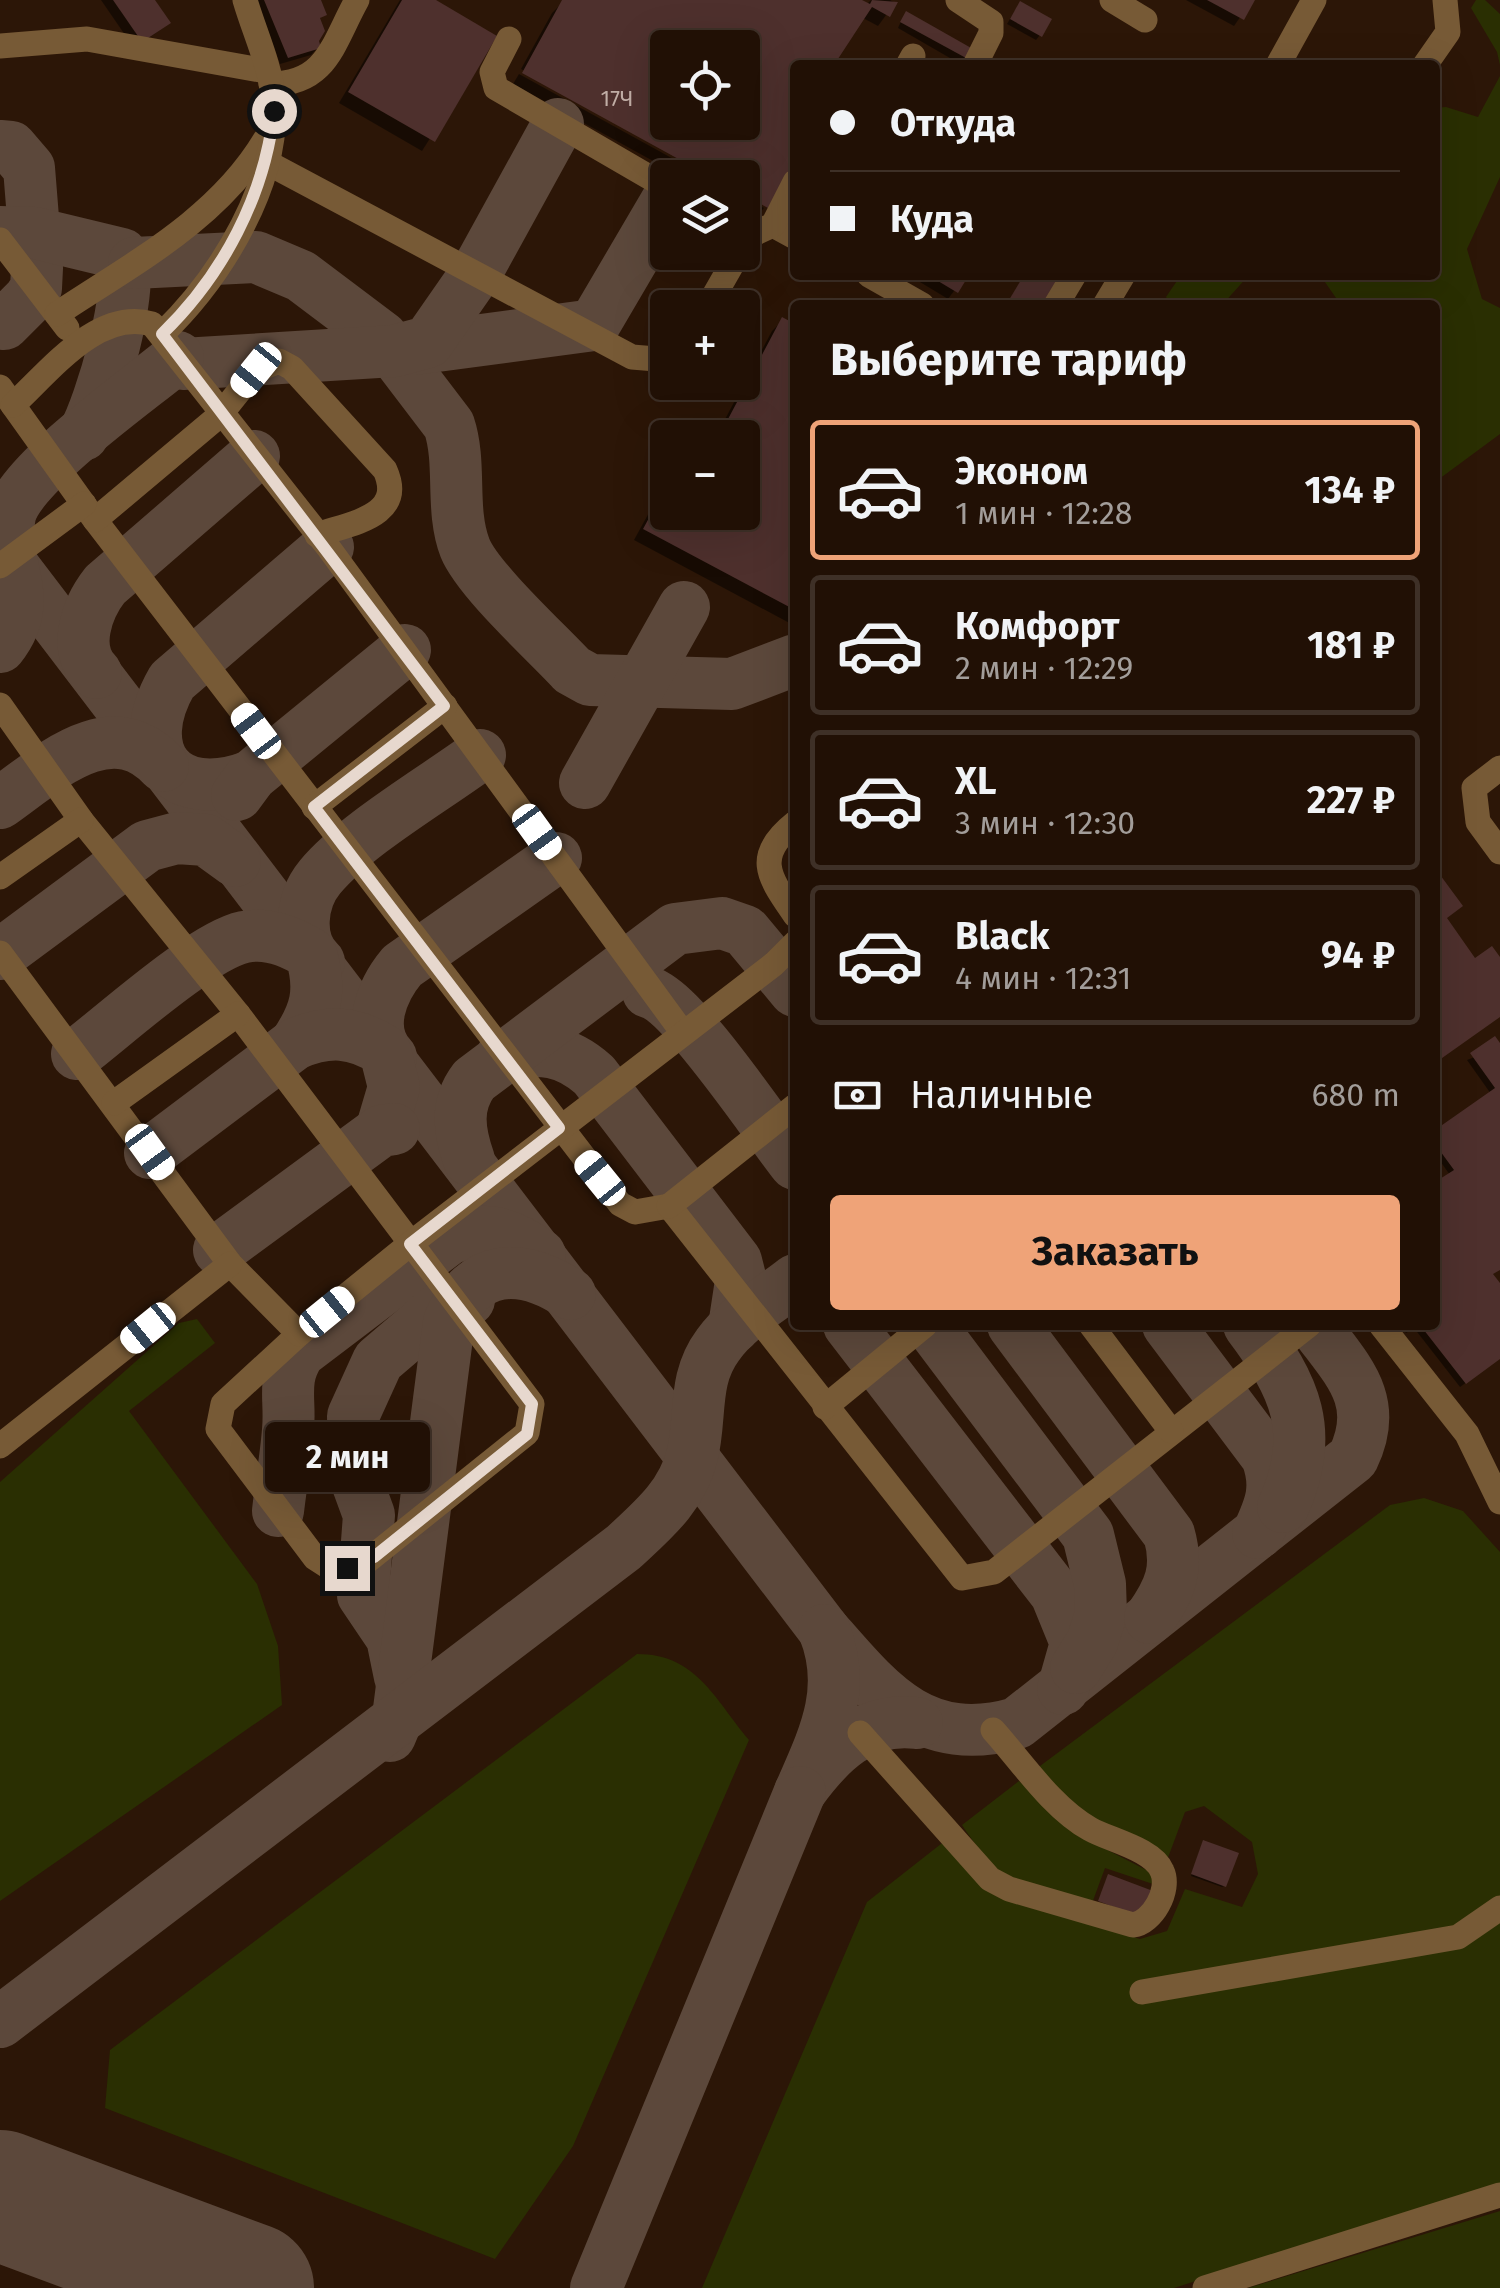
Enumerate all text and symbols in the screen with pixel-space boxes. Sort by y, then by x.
map controls [650,30,760,530]
button: locate [650,30,760,140]
house number: 17Ч [601,85,633,112]
route start [252,89,297,134]
text: Откуда [890,100,1016,146]
button: layers [650,160,760,270]
text: Куда [890,196,974,242]
button: + [650,290,760,400]
text: Выберите тариф [830,333,1187,387]
car [225,337,287,403]
button: − [650,420,760,530]
icon: car [835,445,925,535]
text: Эконом [955,448,1088,494]
text: 134 ₽ [1305,467,1395,513]
text: 1 мин · 12:28 [955,494,1132,532]
icon: car [835,600,925,690]
text: Комфорт [955,603,1119,649]
text: 181 ₽ [1307,622,1395,668]
text: 2 мин · 12:29 [955,649,1133,687]
car [226,698,286,764]
icon: car [835,755,925,845]
text: XL [955,758,997,804]
text: 227 ₽ [1307,777,1395,823]
car [507,799,567,865]
text: 3 мин · 12:30 [955,804,1135,842]
icon: car [835,910,925,1000]
text: Black [955,913,1050,959]
text: 94 ₽ [1321,932,1395,978]
text: 4 мин · 12:31 [955,959,1131,997]
icon: cash [830,1068,885,1123]
text: Наличные [910,1072,1093,1118]
text: 680 m [1312,1076,1400,1114]
car [120,1119,180,1185]
car [569,1145,631,1211]
button: Заказать [830,1195,1400,1310]
car [294,1281,360,1343]
car [115,1297,181,1359]
callout: 2 мин [264,1423,430,1493]
text: 2 мин [306,1438,389,1476]
route end [325,1546,370,1591]

